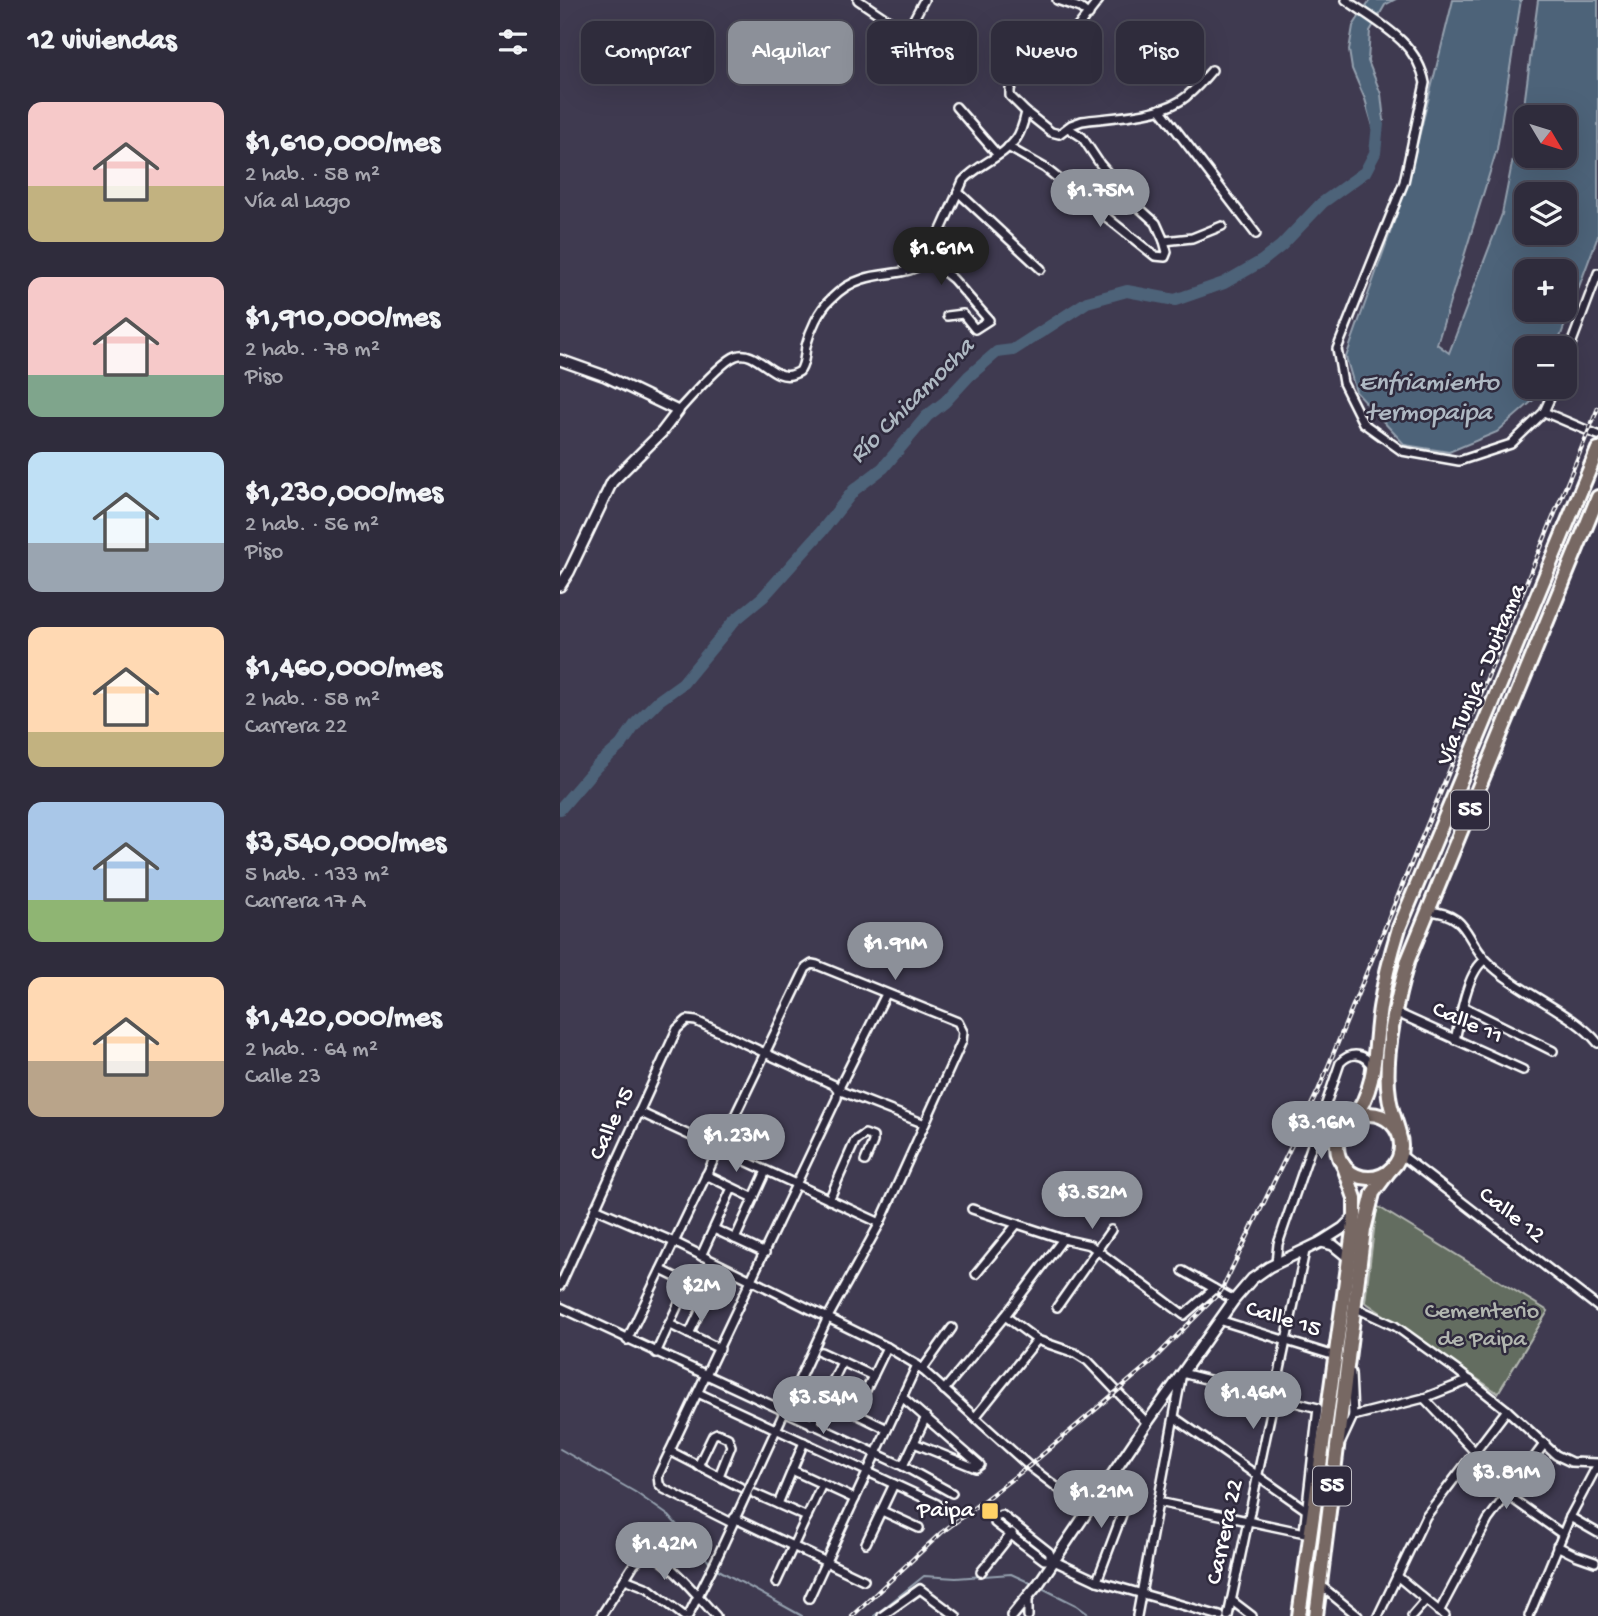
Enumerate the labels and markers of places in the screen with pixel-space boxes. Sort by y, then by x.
pin: $1.75M [1043,170,1157,229]
pin: $1.61M [884,228,998,287]
pin: $1.91M [838,922,952,982]
pin: $3.16M [1264,1102,1378,1161]
pin: $1.23M [679,1114,793,1174]
pin: $3.52M [1035,1172,1149,1231]
pin: $2M [667,1264,735,1324]
pin: $1.46M [1196,1372,1310,1431]
pin: $3.54M [766,1376,880,1436]
pin: $3.81M [1449,1452,1563,1511]
pin: $1.21M [1044,1470,1158,1530]
place label: Paipa [916,1497,975,1526]
marker: Paipa [980,1501,1000,1521]
pin: $1.42M [607,1522,721,1582]

